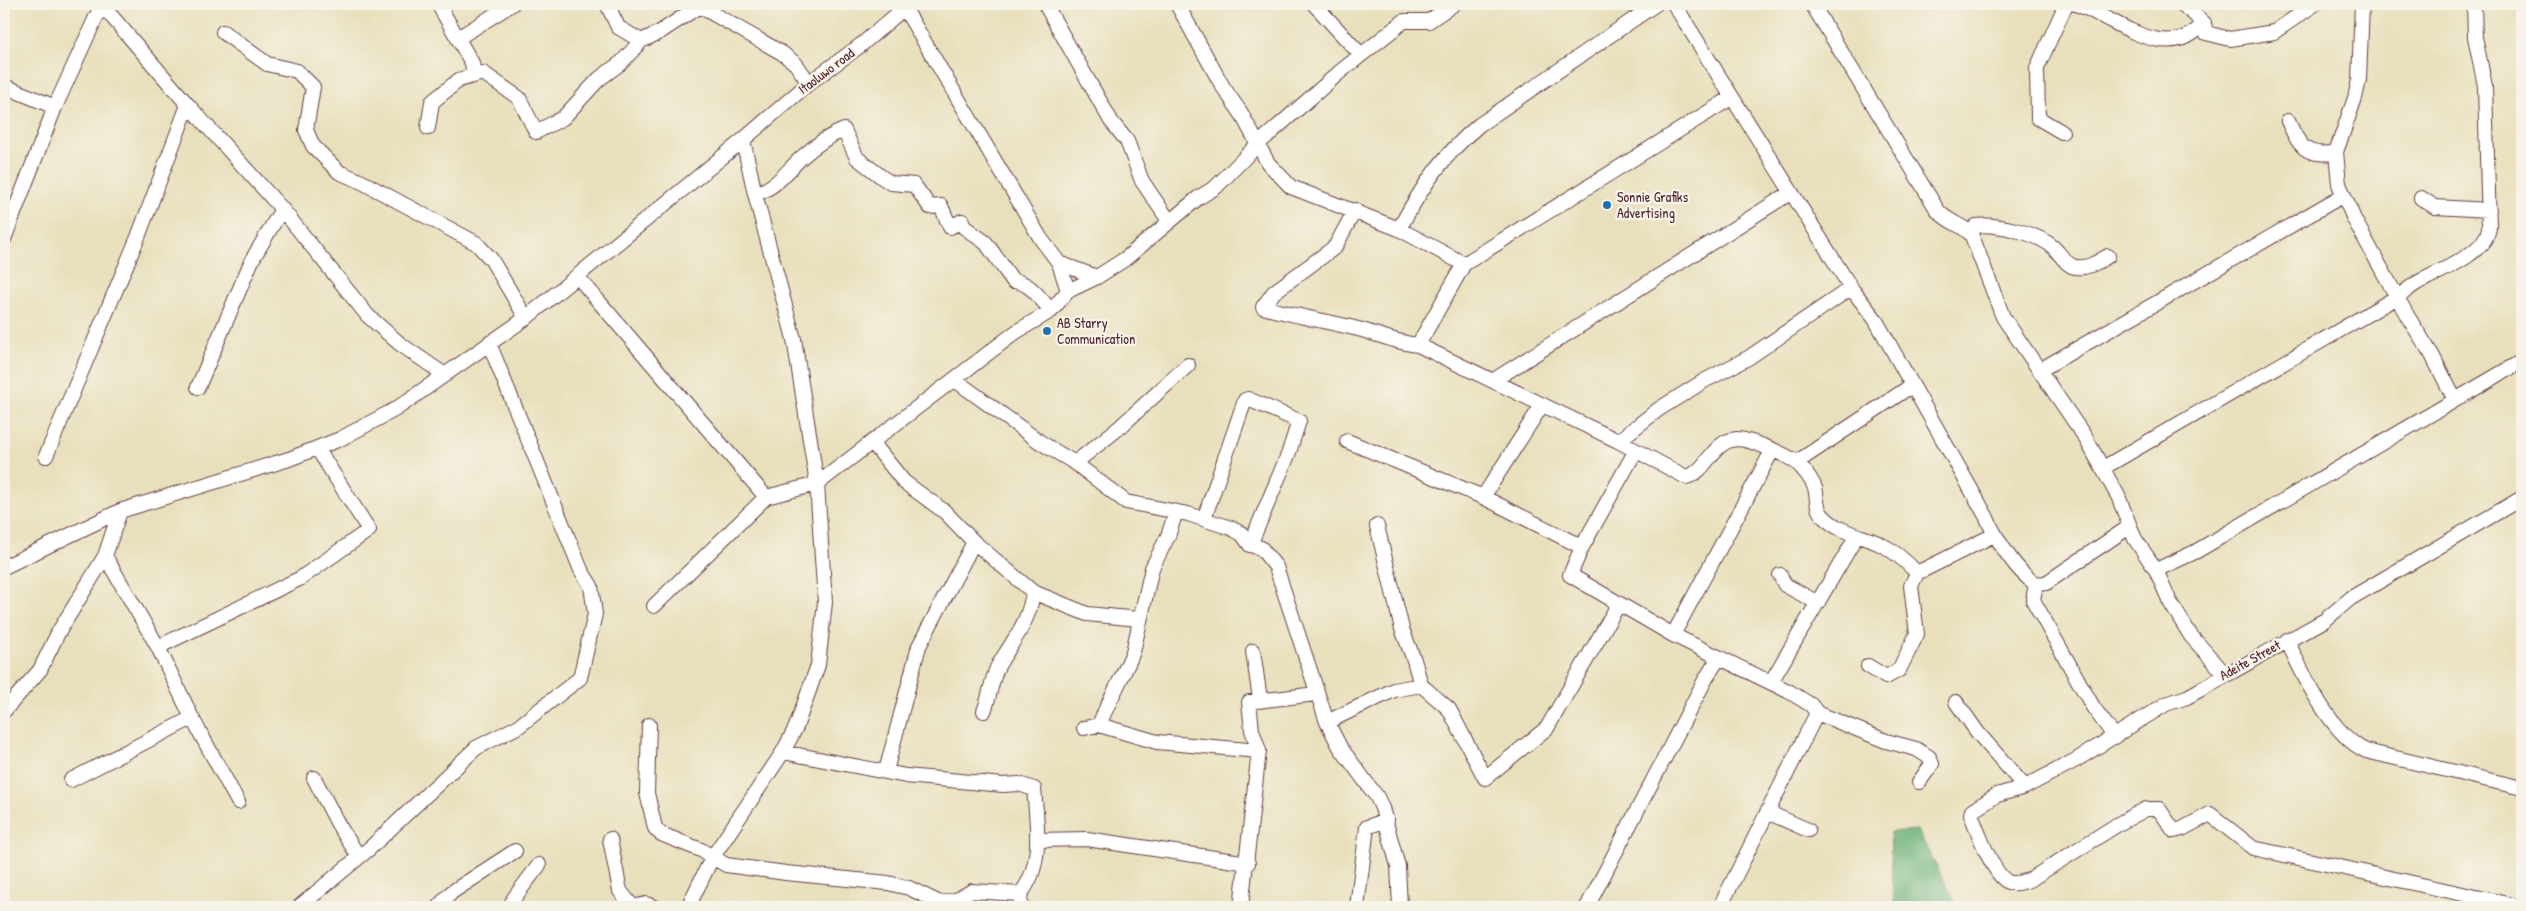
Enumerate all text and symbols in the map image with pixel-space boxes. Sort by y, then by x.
street label: Itaoluwo road [794,43,858,98]
place label: Sonnie Grafiks Advertising [1617,187,1688,223]
marker: Sonnie Grafiks Advertising [1601,199,1613,211]
place label: AB Starry Communication [1057,313,1135,348]
marker: AB Starry Communication [1041,325,1053,337]
street label: Adeite Street [2216,635,2284,684]

